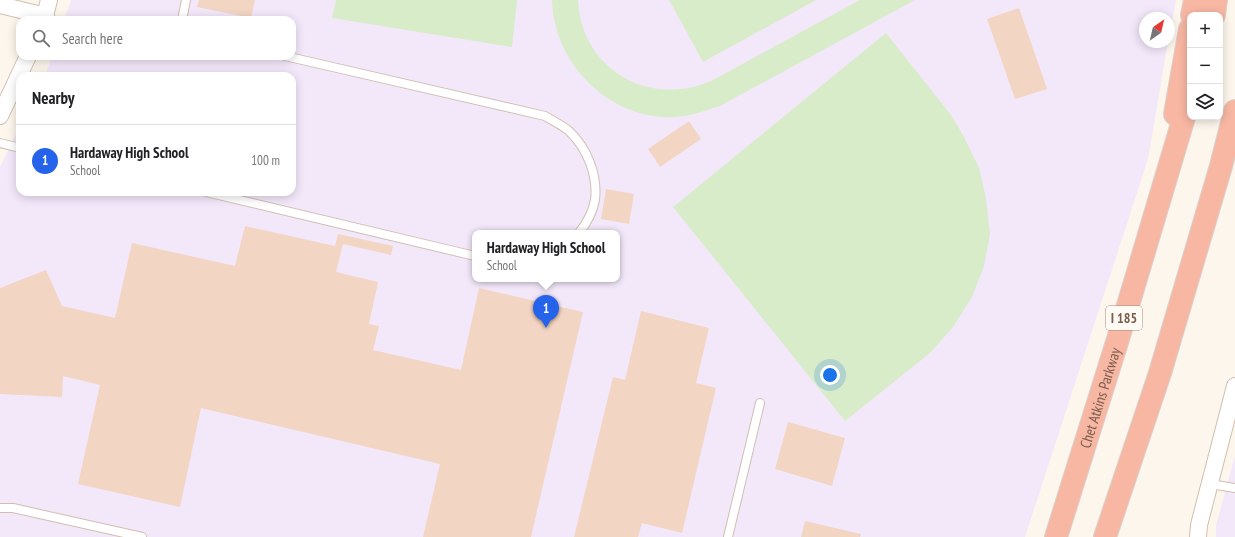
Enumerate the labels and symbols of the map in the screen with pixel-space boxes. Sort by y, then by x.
north arrow [1139,12,1175,48]
pin: 1 [533,295,559,328]
road number: I 185 [1106,306,1142,330]
street label: Chet Atkins Parkway [1075,345,1124,450]
your location [820,365,840,385]

